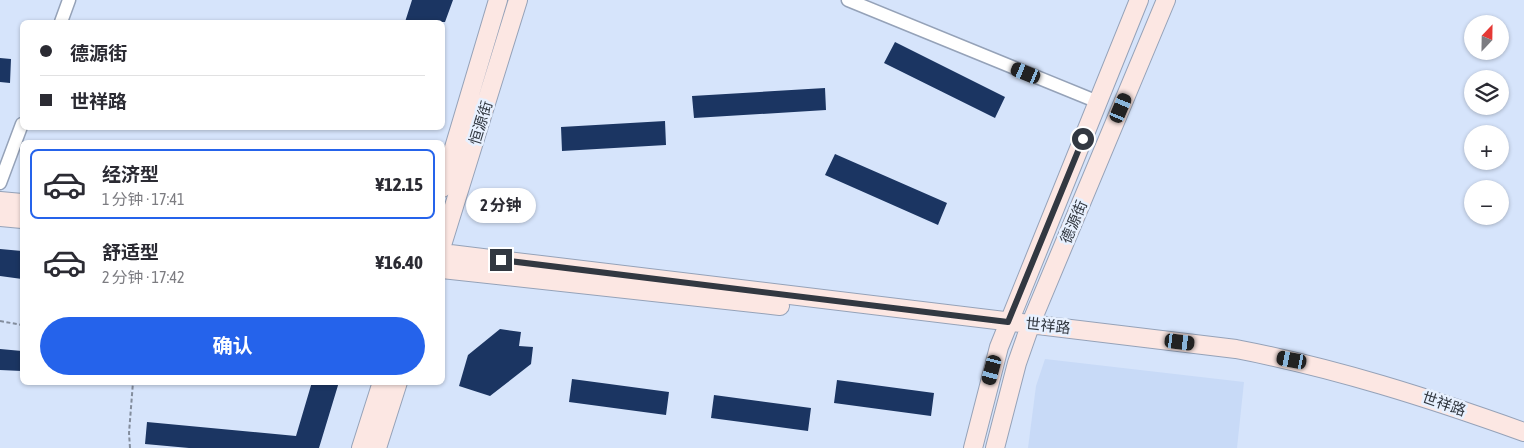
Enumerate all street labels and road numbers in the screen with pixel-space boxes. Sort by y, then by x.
street label: 恒源街 [466,99,495,147]
street label: 德源街 [1057,198,1090,246]
street label: 世祥路 [1025,315,1071,336]
street label: 世祥路 [1420,388,1468,419]

